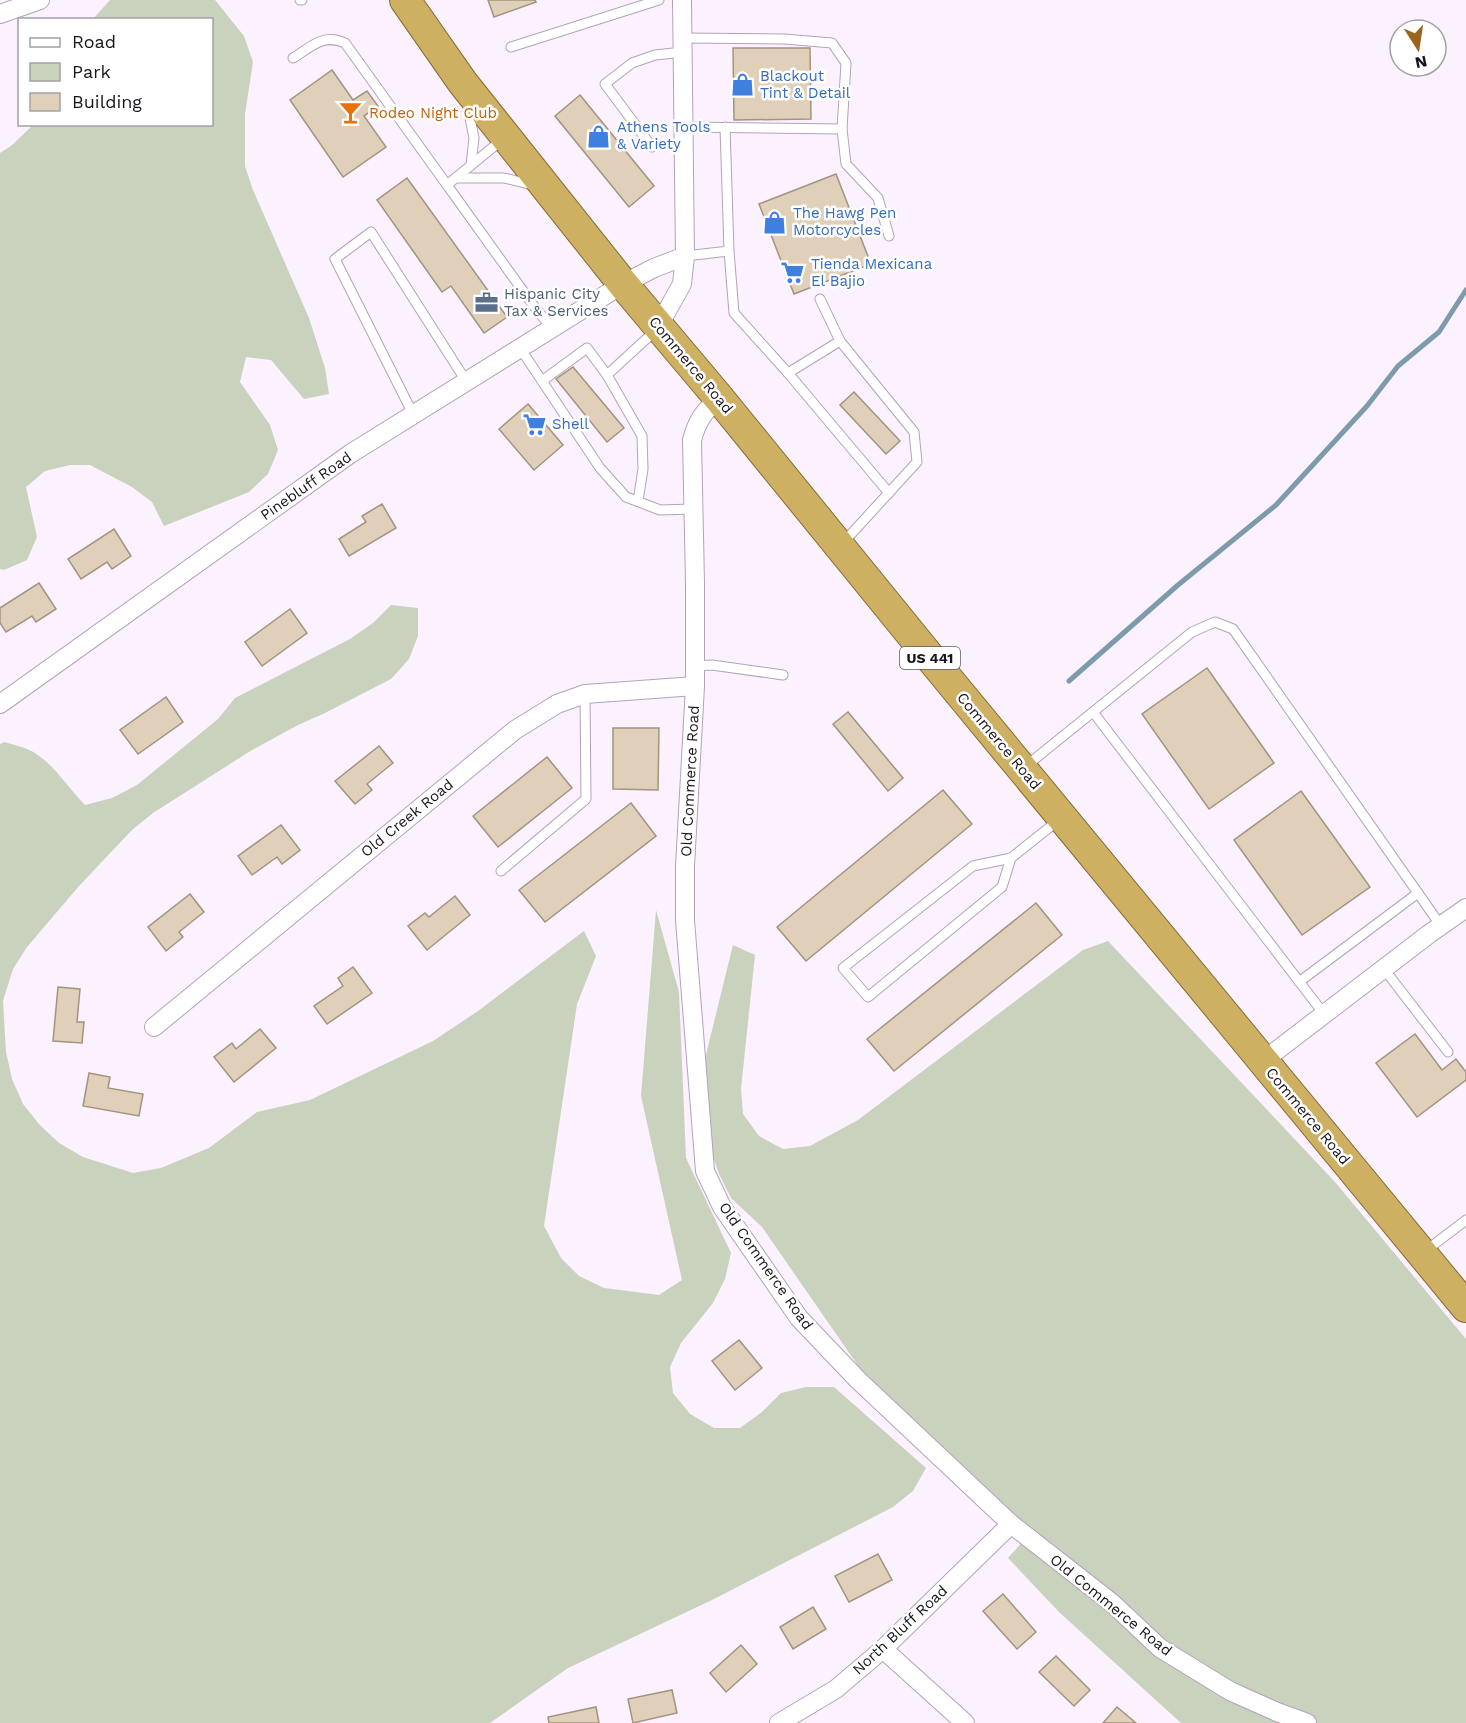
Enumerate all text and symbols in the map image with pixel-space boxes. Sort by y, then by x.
legend [18,18,213,126]
north arrow [1388,18,1448,78]
text: Road [72,31,116,52]
text: N [1413,52,1429,73]
text: Park [72,61,111,82]
place label: Blackout Tint & Detail [760,67,851,102]
shop icon: Blackout Tint & Detail [729,72,755,98]
text: Building [72,91,142,112]
bar icon: Rodeo Night Club [338,100,364,126]
place label: Rodeo Night Club [369,104,497,122]
place label: Athens Tools & Variety [617,118,711,153]
shop icon: Athens Tools & Variety [586,123,612,149]
place label: The Hawg Pen Motorcycles [793,204,896,239]
shop icon: The Hawg Pen Motorcycles [762,209,788,235]
place label: Tienda Mexicana El Bajio [811,255,933,290]
supermarket icon: Tienda Mexicana El Bajio [780,260,806,286]
place label: Hispanic City Tax & Services [504,285,609,320]
office icon: Hispanic City Tax & Services [473,290,499,316]
street label: Commerce Road [645,313,737,417]
supermarket icon: Shell [521,411,547,437]
place label: Shell [552,415,589,433]
street label: Pinebluff Road [257,448,355,524]
road number: US 441 [900,647,960,669]
street label: Commerce Road [953,689,1045,793]
street label: Old Commerce Road [677,705,703,857]
street label: Old Creek Road [357,775,457,861]
street label: Commerce Road [1262,1064,1354,1168]
street label: Old Commerce Road [715,1199,817,1333]
street label: Old Commerce Road [1046,1550,1176,1660]
street label: North Bluff Road [849,1582,951,1678]

